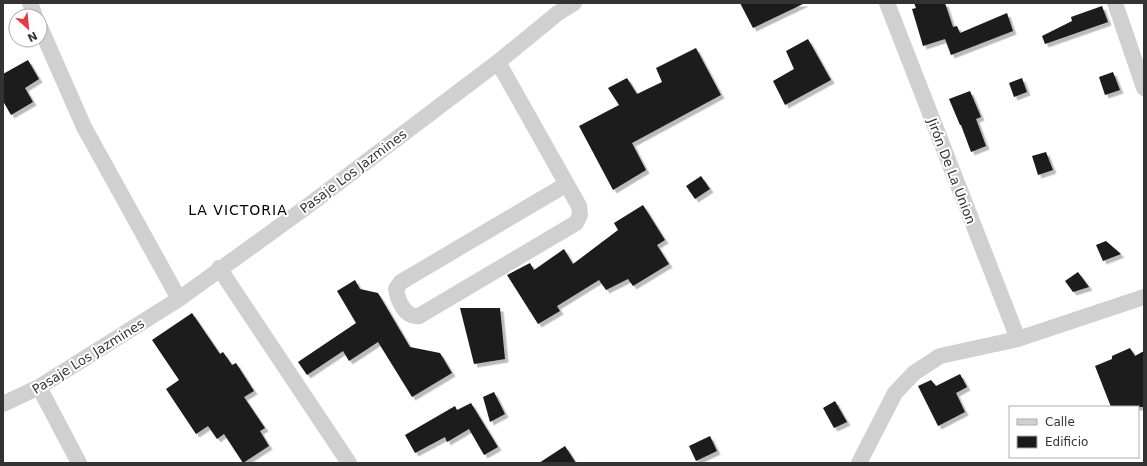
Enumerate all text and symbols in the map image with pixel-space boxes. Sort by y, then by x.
north arrow [8,8,48,48]
text: N [25,29,39,44]
street label: Jirón De La Union [924,115,979,226]
street label: Pasaje Los Jazmines [297,126,410,216]
district label: LA VICTORIA [188,202,288,218]
street label: Pasaje Los Jazmines [29,316,147,397]
legend [1009,406,1139,458]
text: Calle [1045,415,1075,429]
text: Edificio [1045,435,1088,449]

